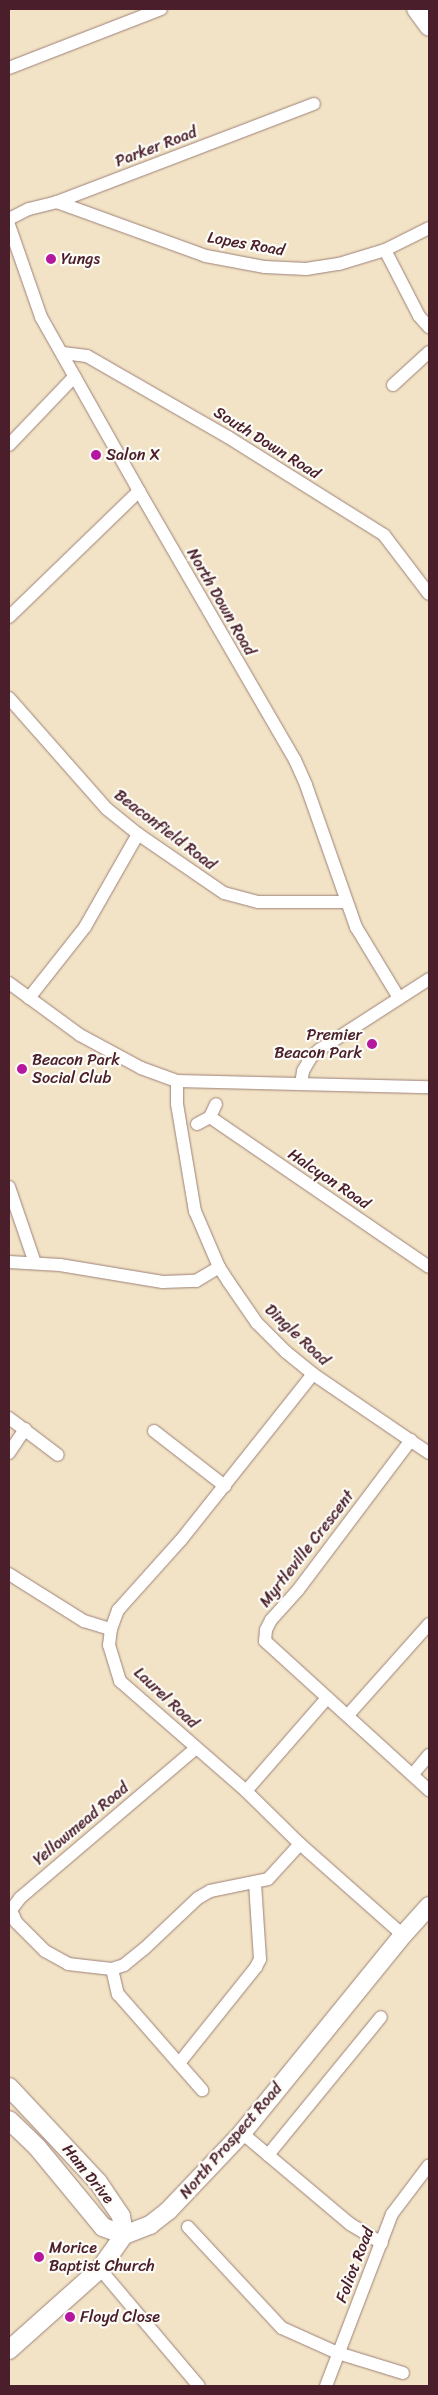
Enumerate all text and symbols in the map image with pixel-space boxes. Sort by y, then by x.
street label: Parker Road [112,123,200,171]
street label: Lopes Road [206,228,286,260]
place label: Yungs [61,249,100,269]
marker: Yungs [45,253,57,265]
street label: South Down Road [210,402,324,484]
place label: Salon X [106,445,160,465]
marker: Salon X [90,449,102,461]
street label: North Down Road [182,545,260,659]
street label: Beaconfield Road [110,786,220,874]
place label: Premier Beacon Park [274,1025,362,1063]
marker: Premier Beacon Park [366,1038,378,1050]
place label: Beacon Park Social Club [32,1050,120,1088]
marker: Beacon Park Social Club [16,1063,28,1075]
street label: Halcyon Road [284,1144,374,1214]
street label: Dingle Road [260,1300,334,1370]
street label: Myrtleville Crescent [255,1486,359,1612]
street label: Laurel Road [130,1663,202,1733]
street label: Yellowmead Road [29,1779,133,1869]
street label: North Prospect Road [175,2079,287,2203]
street label: Ham Drive [58,2140,118,2208]
street label: Foliot Road [332,2225,378,2305]
place label: Morice Baptist Church [49,2238,155,2276]
marker: Morice Baptist Church [33,2251,45,2263]
place label: Floyd Close [80,2307,161,2327]
marker: Floyd Close [64,2311,76,2323]

